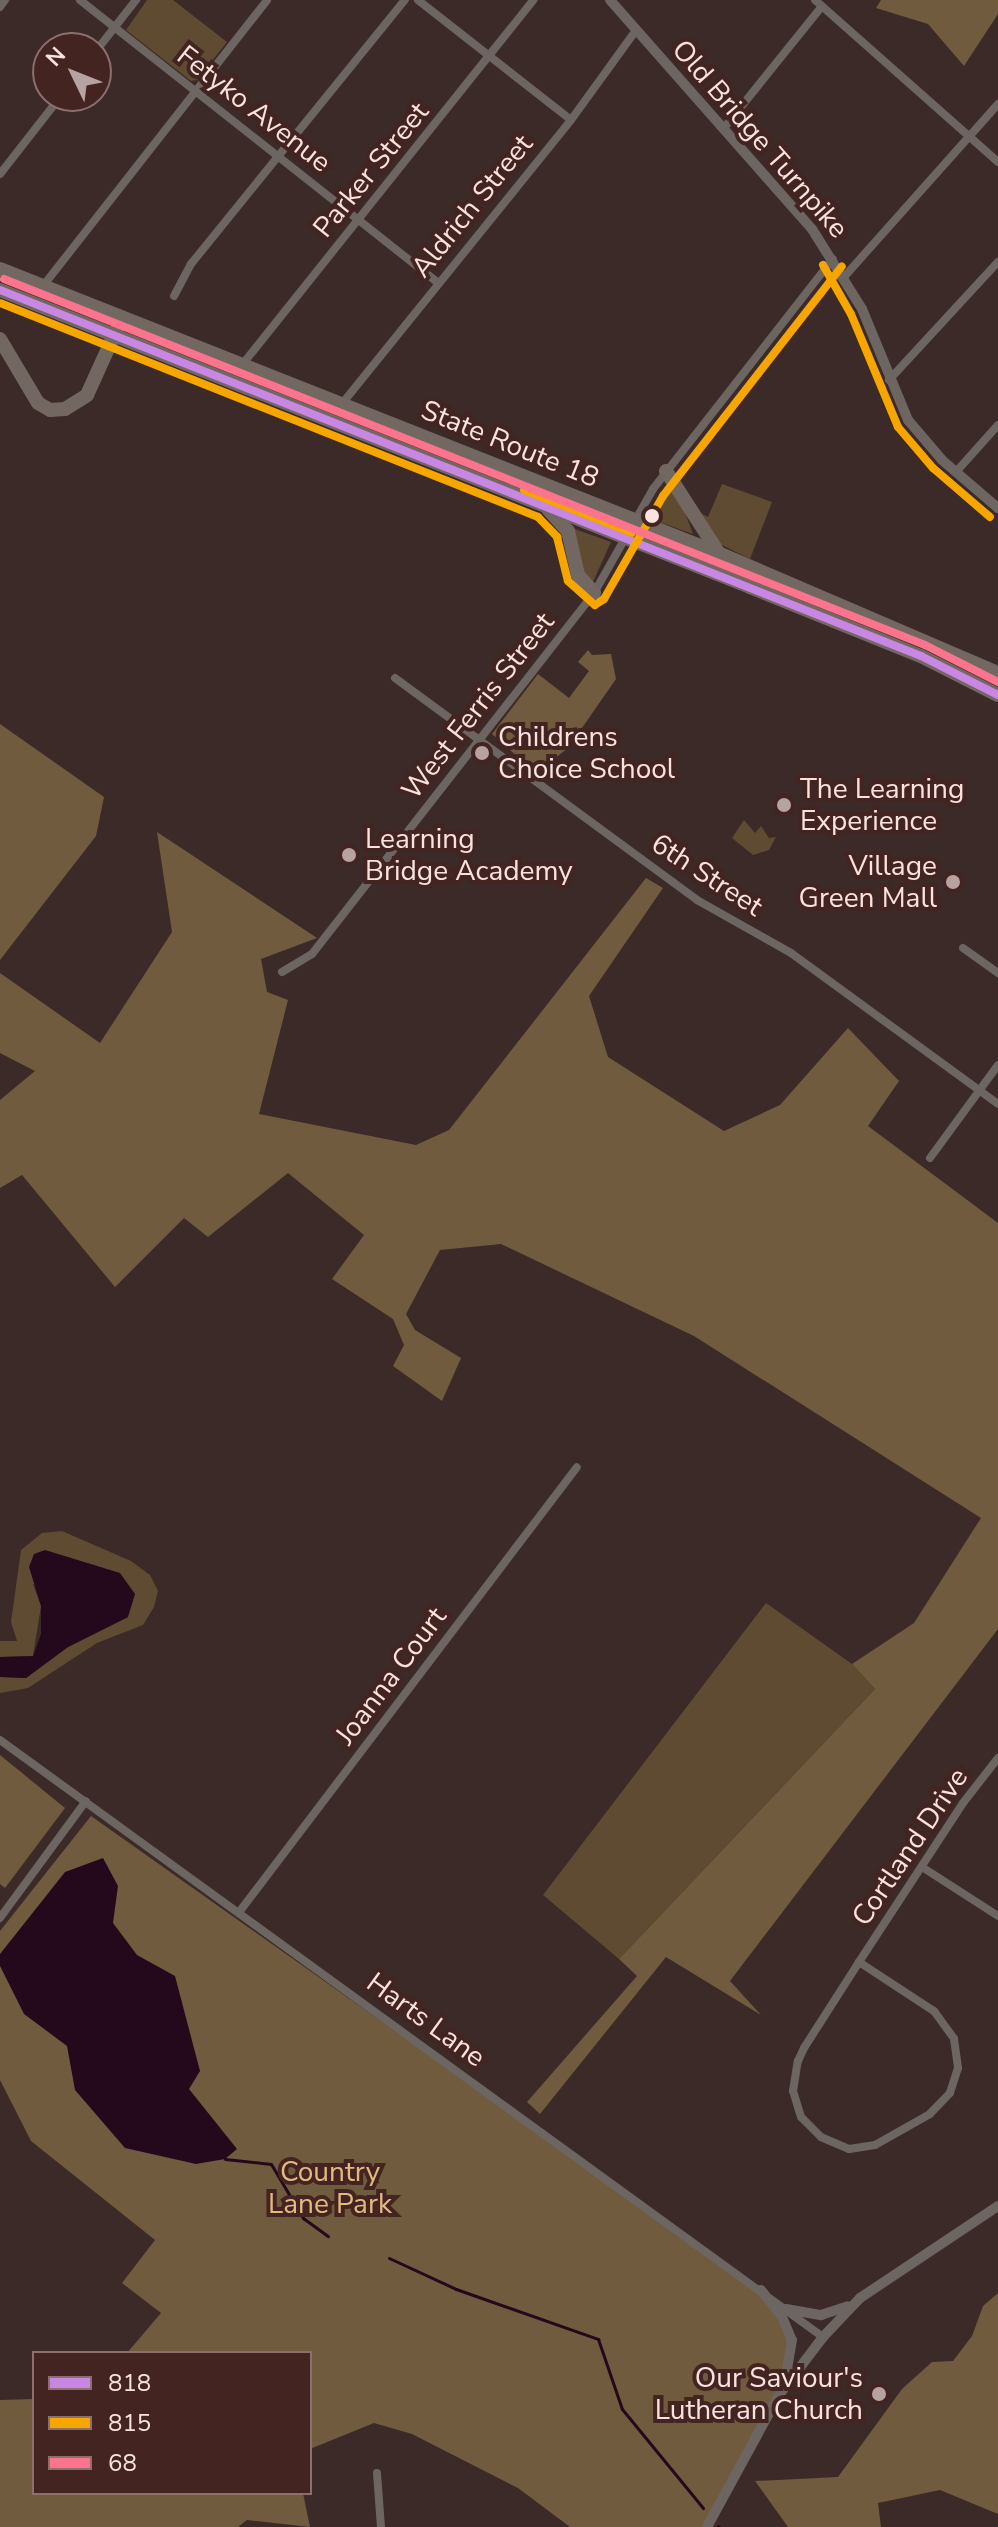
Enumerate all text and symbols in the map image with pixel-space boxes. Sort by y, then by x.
north arrow [32,32,112,112]
street label: Old Bridge Turnpike [665,33,855,245]
street label: Fetyko Avenue [170,39,338,179]
text: N [39,41,72,73]
street label: Parker Street [306,96,436,244]
street label: Aldrich Street [404,128,540,284]
street label: State Route 18 [416,393,604,495]
unlabelled marker [644,508,660,524]
street label: West Ferris Street [395,606,561,806]
place label: Childrens Choice School [498,720,675,786]
marker: Childrens Choice School [473,744,491,762]
place label: The Learning Experience [800,772,964,838]
marker: The Learning Experience [775,796,793,814]
place label: Learning Bridge Academy [365,822,573,888]
street label: 6th Street [645,827,769,923]
marker: Learning Bridge Academy [340,846,358,864]
place label: Village Green Mall [799,849,937,915]
marker: Village Green Mall [944,873,962,891]
street label: Joanna Court [329,1601,453,1751]
street label: Cortland Drive [845,1762,975,1932]
street label: Harts Lane [360,1966,492,2074]
park label: Country Lane Park [268,2155,392,2221]
legend [32,2351,312,2495]
place label: Our Saviour's Lutheran Church [655,2361,863,2427]
text: 818 [108,2367,151,2399]
marker: Our Saviour's Lutheran Church [870,2385,888,2403]
text: 815 [108,2407,151,2439]
text: 68 [108,2447,137,2479]

